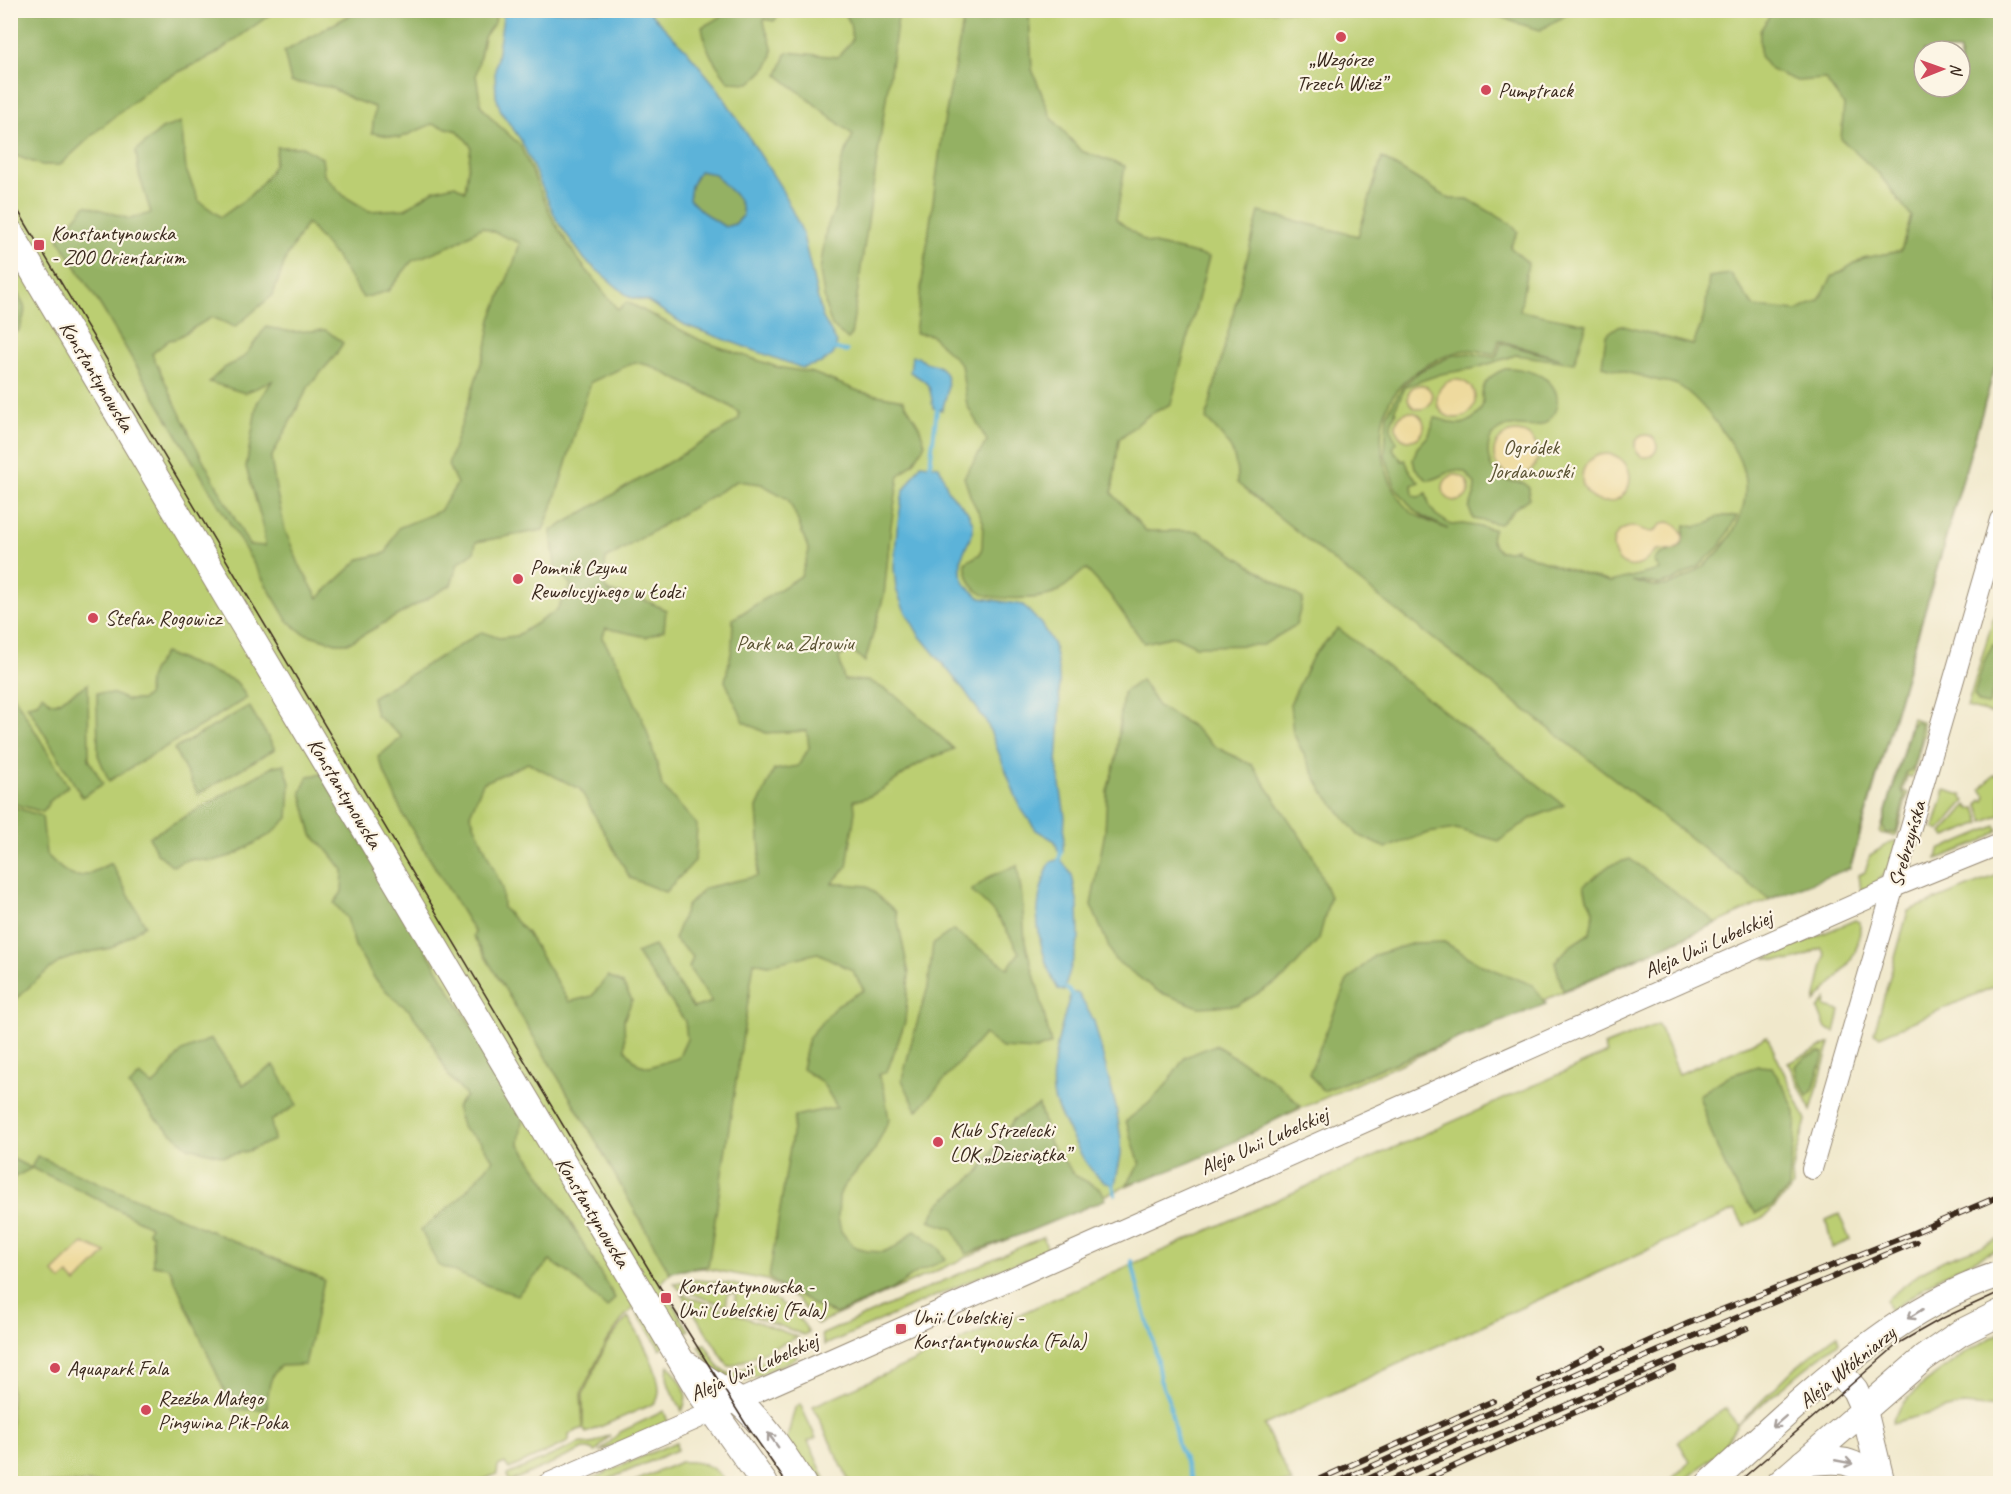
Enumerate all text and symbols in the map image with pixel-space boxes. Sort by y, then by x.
marker: „Wzgórze Trzech Wież” [1334,30,1348,44]
north arrow [1912,39,1972,99]
place label: „Wzgórze Trzech Wież” [1296,46,1390,96]
text: N [1946,64,1966,77]
place label: Pumptrack [1498,77,1574,103]
marker: Pumptrack [1479,83,1493,97]
place label: Konstantynowska - ZOO Orientarium [51,220,186,270]
marker: Konstantynowska - ZOO Orientarium [32,238,46,252]
street label: Konstantynowska [54,316,141,437]
park label: Ogródek Jordanowski [1488,434,1576,484]
place label: Pomnik Czynu Rewolucyjnego w Łodzi [530,554,687,604]
marker: Pomnik Czynu Rewolucyjnego w Łodzi [511,572,525,586]
place label: Stefan Rogowicz [105,605,223,631]
marker: Stefan Rogowicz [86,611,100,625]
park label: Park na Zdrowiu [736,630,855,656]
street label: Konstantynowska [302,733,389,854]
street label: Srebrzyńska [1882,796,1932,890]
street label: Aleja Unii Lubelskiej [1640,903,1779,984]
street label: Aleja Unii Lubelskiej [1196,1100,1335,1181]
place label: Klub Strzelecki LOK „Dziesiątka” [950,1117,1074,1167]
marker: Klub Strzelecki LOK „Dziesiątka” [931,1135,945,1149]
street label: Konstantynowska [550,1152,637,1273]
place label: Konstantynowska - Unii Lubelskiej (Fala) [678,1273,827,1323]
marker: Konstantynowska - Unii Lubelskiej (Fala) [659,1291,673,1305]
place label: Unii Lubelskiej - Konstantynowska (Fala) [913,1304,1087,1354]
one-way arrow [1907,1309,1924,1321]
street label: Aleja Włókniarzy [1793,1319,1902,1414]
marker: Unii Lubelskiej - Konstantynowska (Fala) [894,1322,908,1336]
street label: Aleja Unii Lubelskiej [686,1326,825,1407]
place label: Aquapark Fala [67,1355,170,1381]
marker: Aquapark Fala [48,1361,62,1375]
place label: Rzeźba Małego Pingwina Pik-Poka [158,1385,289,1435]
marker: Rzeźba Małego Pingwina Pik-Poka [139,1403,153,1417]
one-way arrow [1771,1415,1786,1429]
one-way arrow [767,1432,780,1448]
one-way arrow [1834,1457,1853,1468]

